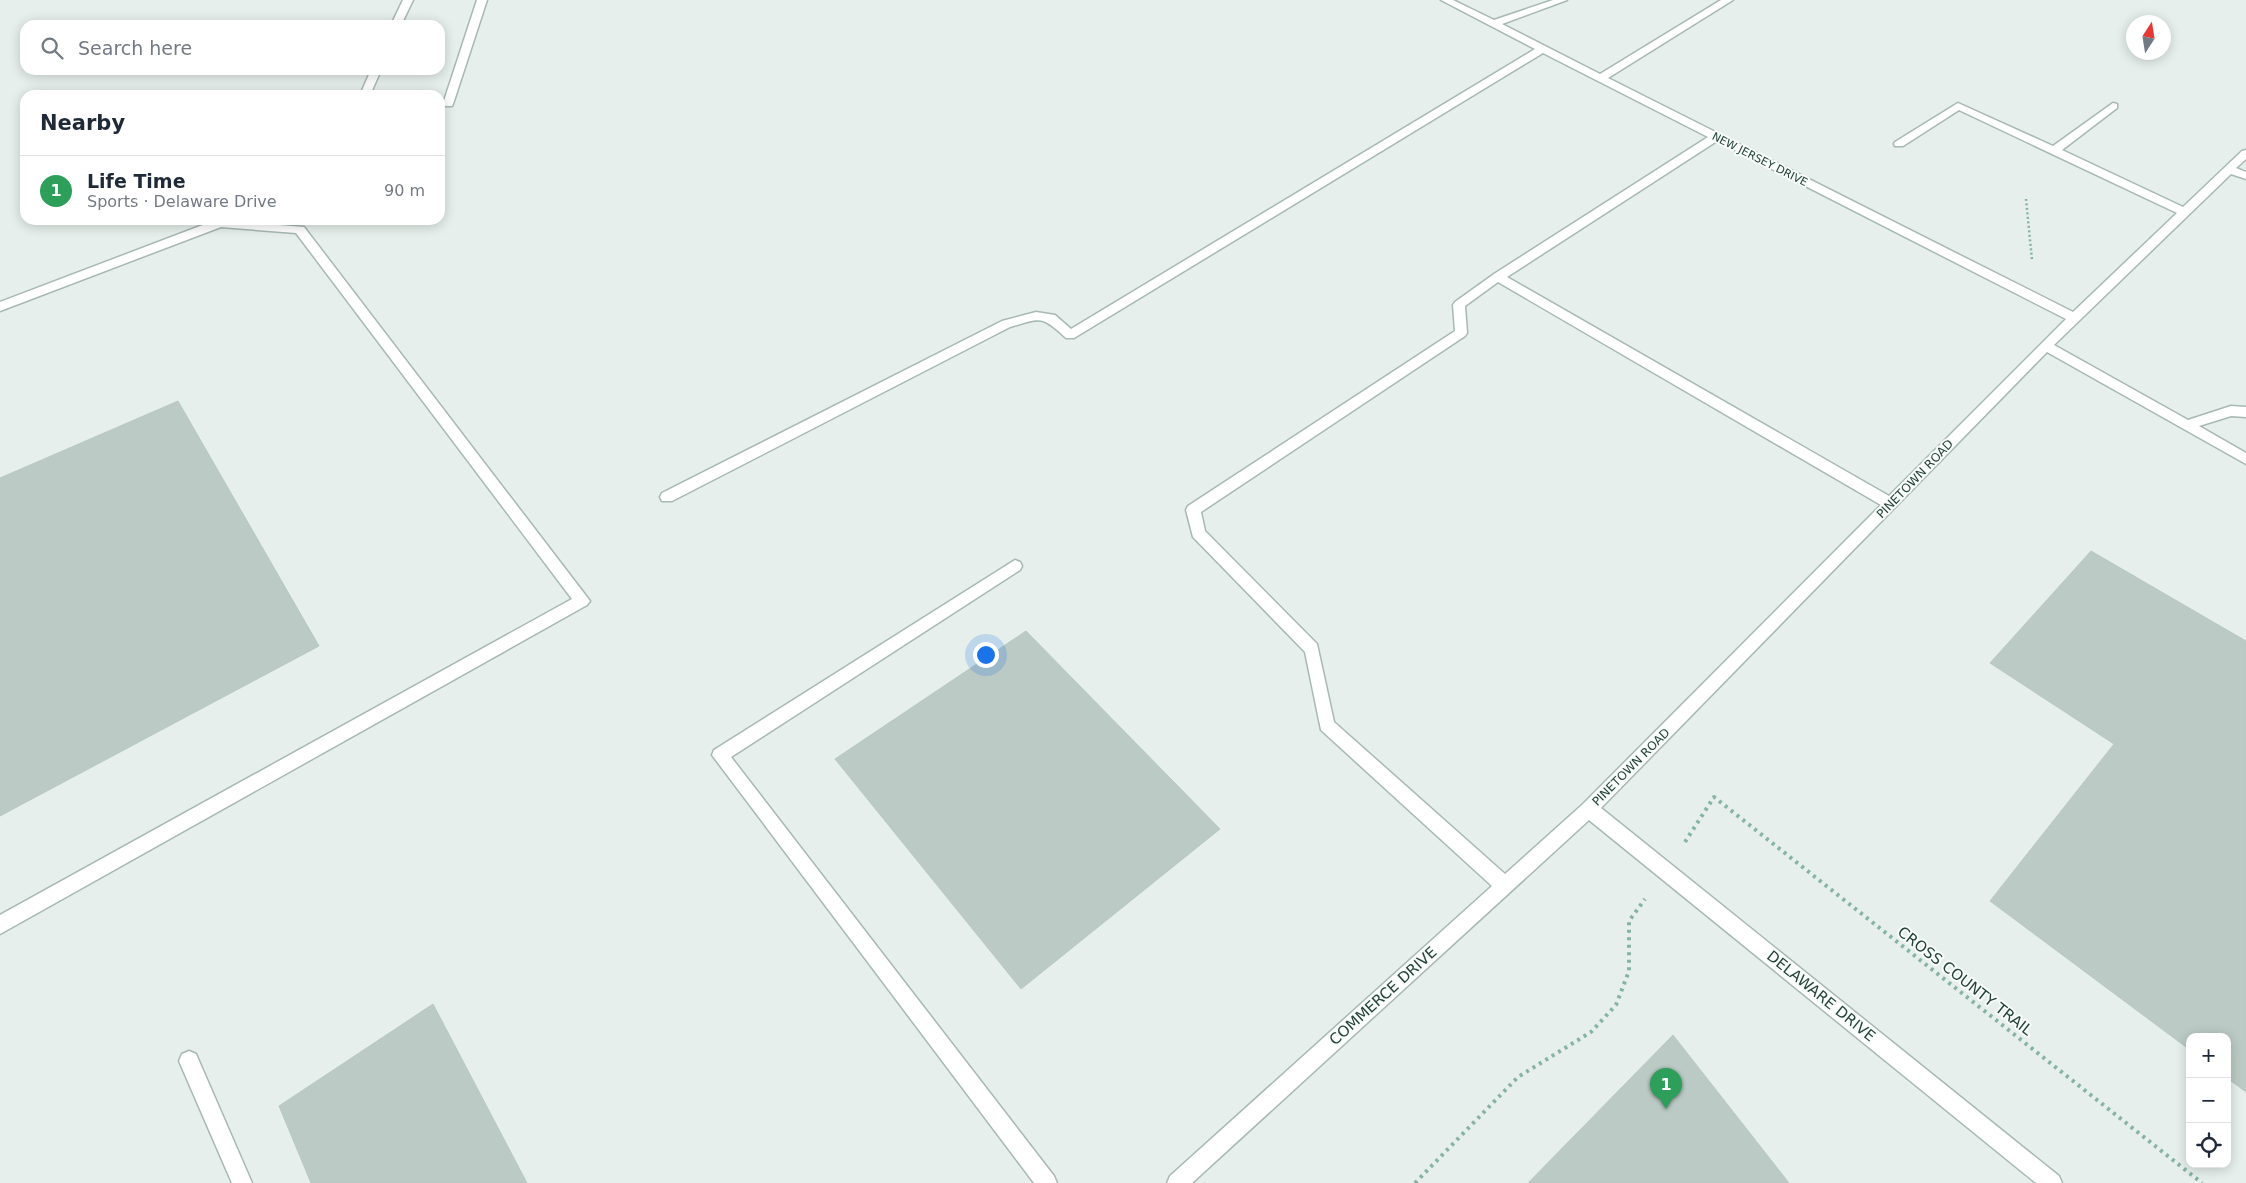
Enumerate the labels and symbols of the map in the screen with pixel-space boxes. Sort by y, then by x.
north arrow [2126,15,2171,60]
street label: NEW JERSEY DRIVE [1710,130,1810,189]
street label: PINETOWN ROAD [1874,437,1956,521]
your location [973,642,999,668]
street label: PINETOWN ROAD [1589,725,1673,809]
street label: CROSS COUNTY TRAIL [1894,923,2036,1040]
street label: COMMERCE DRIVE [1326,943,1440,1049]
street label: DELAWARE DRIVE [1763,947,1879,1045]
pin: 1 [1650,1068,1682,1109]

